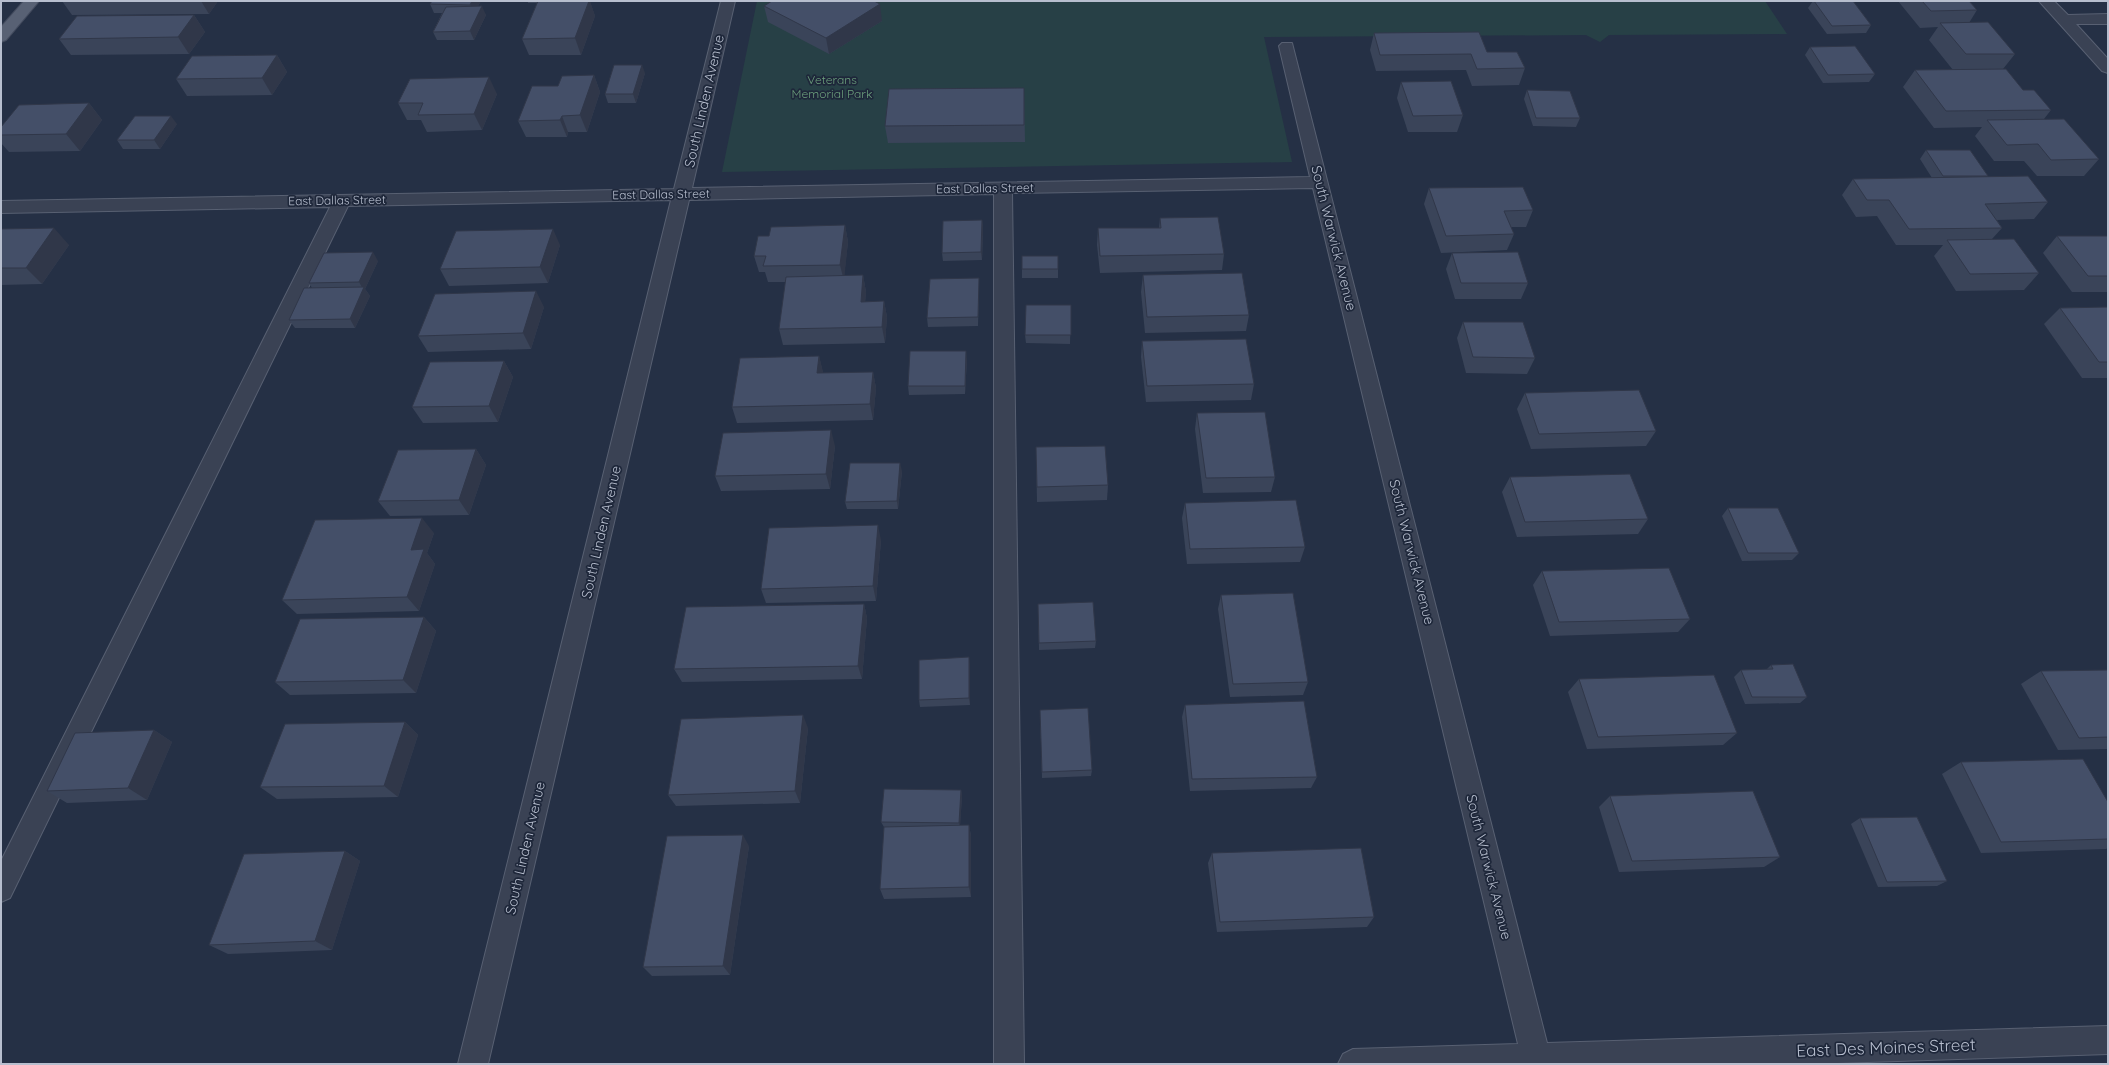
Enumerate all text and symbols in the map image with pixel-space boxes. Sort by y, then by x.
street label: South Linden Avenue [680,33,728,169]
park label: Veterans Memorial Park [792,72,872,101]
street label: South Warwick Avenue [1307,164,1361,312]
street label: East Dallas Street [936,180,1034,196]
street label: East Dallas Street [612,186,710,202]
street label: East Dallas Street [288,192,386,208]
street label: South Linden Avenue [577,464,625,600]
street label: South Warwick Avenue [1385,478,1439,626]
street label: South Linden Avenue [501,780,549,916]
street label: South Warwick Avenue [1462,793,1516,941]
street label: East Des Moines Street [1796,1033,1976,1061]

